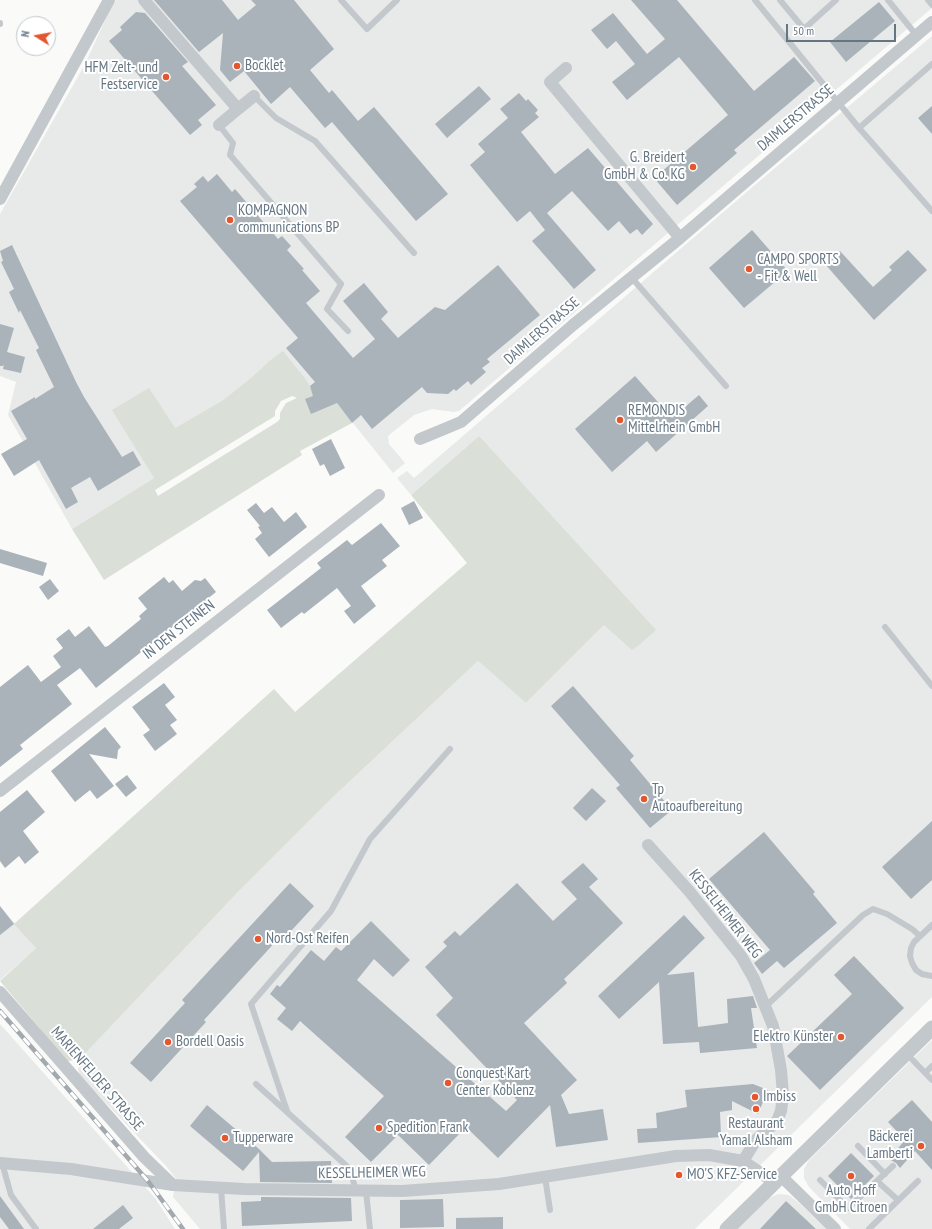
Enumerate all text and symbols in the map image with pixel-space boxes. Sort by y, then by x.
north arrow [16,16,56,56]
scale bar [788,16,898,42]
text: 50 m [793,23,814,38]
text: N [18,30,33,38]
place label: Bocklet [245,57,284,75]
place label: HFM Zelt- und Festservice [84,59,158,94]
marker: Bocklet [232,61,242,71]
marker: HFM Zelt- und Festservice [161,72,171,82]
street label: DAIMLERSTRASSE [754,81,838,155]
place label: G. Breidert GmbH & Co. KG [604,149,685,184]
marker: G. Breidert GmbH & Co. KG [688,162,698,172]
place label: KOMPAGNON communications BP [238,202,339,237]
marker: KOMPAGNON communications BP [225,215,235,225]
place label: CAMPO SPORTS - Fit & Well [757,251,839,286]
marker: CAMPO SPORTS - Fit & Well [744,264,754,274]
street label: DAIMLERSTRASSE [501,293,583,369]
place label: REMONDIS Mittelrhein GmbH [628,402,720,437]
marker: REMONDIS Mittelrhein GmbH [615,415,625,425]
street label: IN DEN STEINEN [140,596,218,664]
place label: Tp Autoaufbereitung [652,781,742,816]
marker: Tp Autoaufbereitung [639,794,649,804]
street label: KESSELHEIMER WEG [685,866,765,962]
place label: Nord-Ost Reifen [266,930,349,948]
marker: Nord-Ost Reifen [253,934,263,944]
street label: MARIENFELDER STRASSE [47,1023,147,1135]
place label: Elektro Künster [753,1028,833,1046]
marker: Elektro Künster [836,1032,846,1042]
place label: Bordell Oasis [176,1033,244,1051]
marker: Bordell Oasis [163,1037,173,1047]
place label: Conquest Kart Center Koblenz [456,1065,534,1100]
marker: Conquest Kart Center Koblenz [443,1078,453,1088]
place label: Imbiss [763,1088,796,1106]
marker: Imbiss [750,1092,760,1102]
marker: Restaurant Yamal Alsham [751,1104,761,1114]
place label: Restaurant Yamal Alsham [720,1115,792,1150]
place label: Spedition Frank [387,1119,468,1137]
marker: Spedition Frank [374,1123,384,1133]
place label: Bäckerei Lamberti [867,1128,913,1163]
place label: Tupperware [233,1129,293,1147]
marker: Tupperware [220,1133,230,1143]
marker: Bäckerei Lamberti [916,1141,926,1151]
street label: KESSELHEIMER WEG [318,1163,426,1183]
place label: MO'S KFZ-Service [687,1166,777,1184]
marker: MO'S KFZ-Service [674,1170,684,1180]
marker: Auto Hoff GmbH Citroen [846,1171,856,1181]
place label: Auto Hoff GmbH Citroen [815,1182,887,1217]

